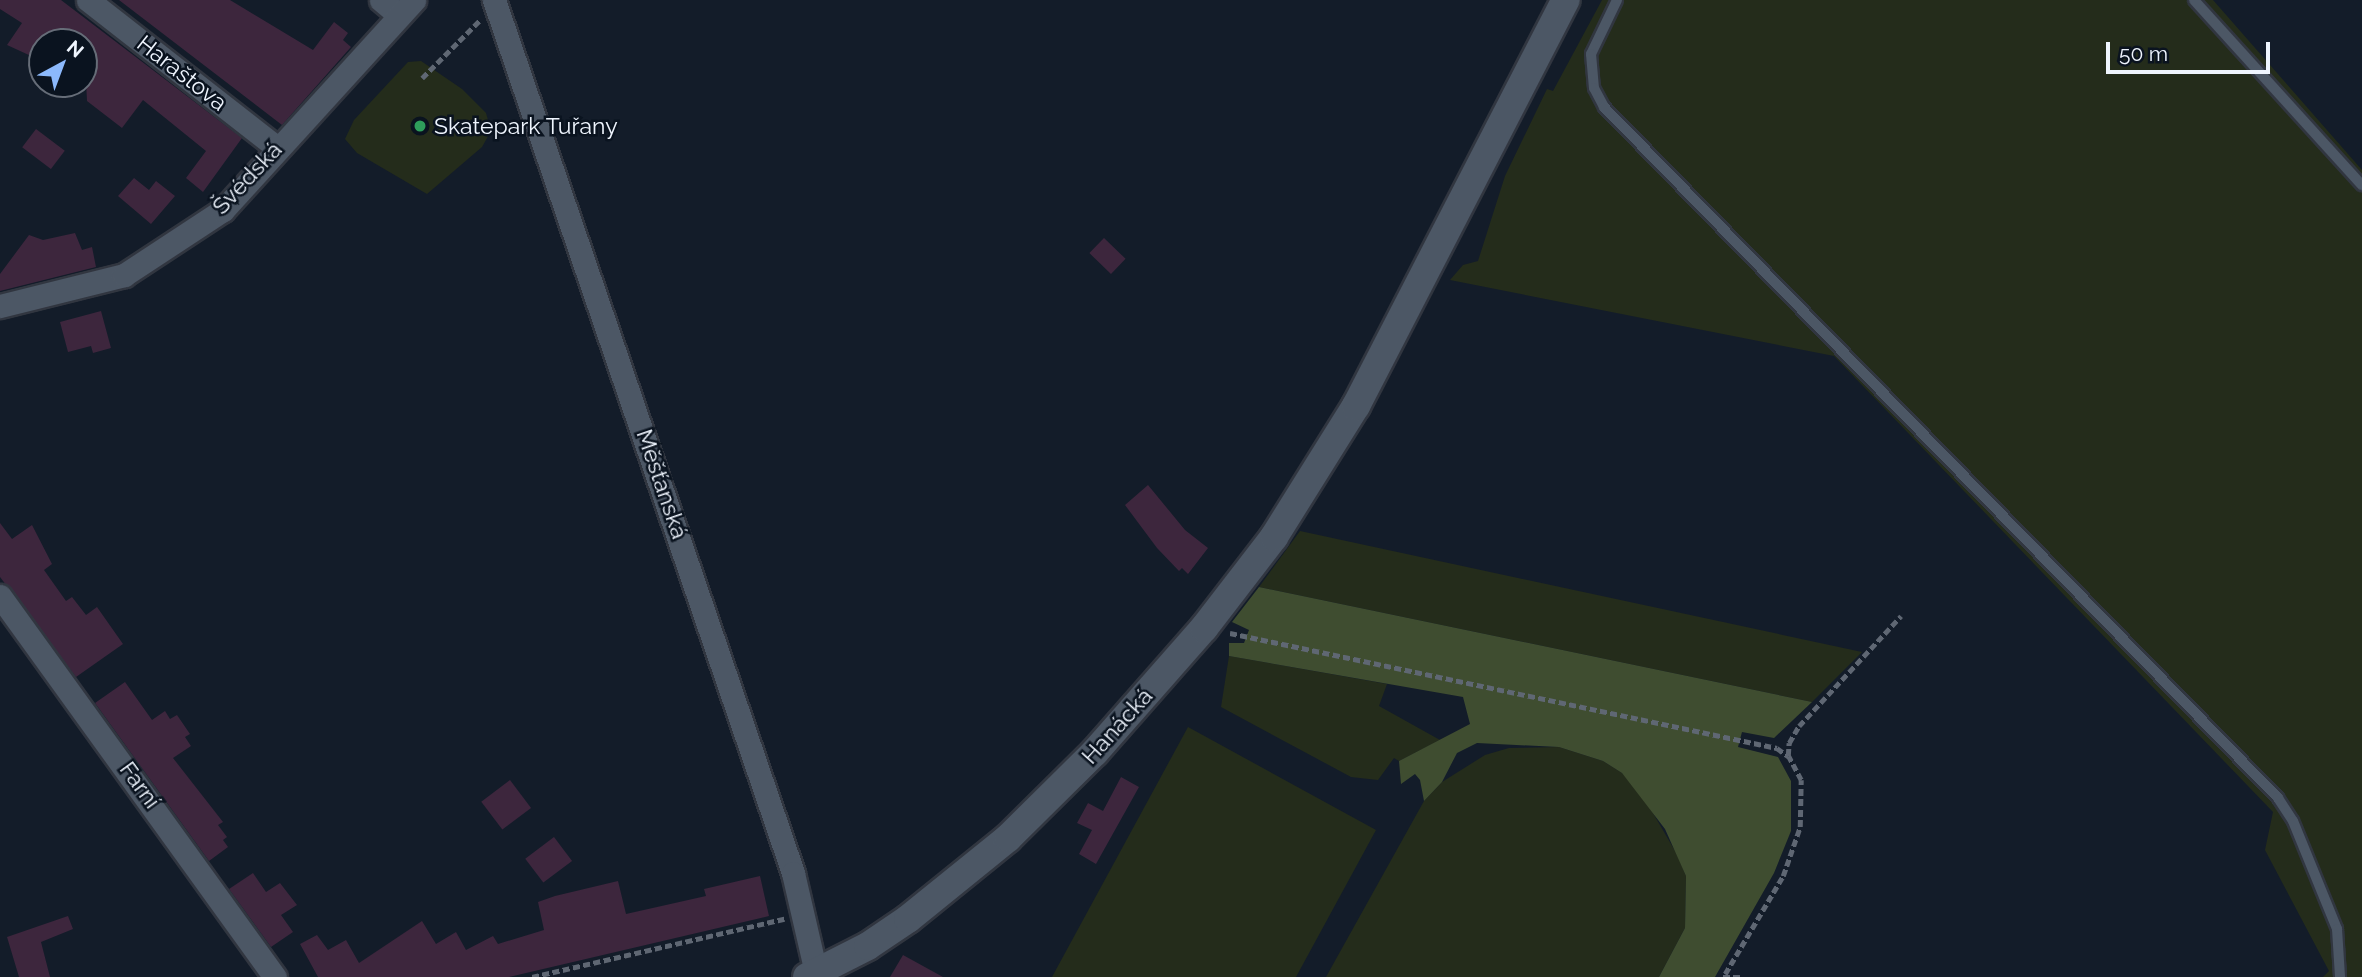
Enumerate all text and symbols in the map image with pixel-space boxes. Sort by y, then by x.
north arrow [28,28,98,98]
scale bar [2110,28,2274,72]
street label: Haraštova [132,29,232,117]
text: N [63,36,88,62]
text: 50 m [2119,41,2168,66]
place label: Skatepark Tuřany [434,112,618,140]
marker: Skatepark Tuřany [412,118,428,134]
street label: Švédská [207,136,287,220]
street label: Měšťanská [630,426,694,542]
street label: Hanácká [1076,682,1158,770]
street label: Farní [114,756,166,814]

